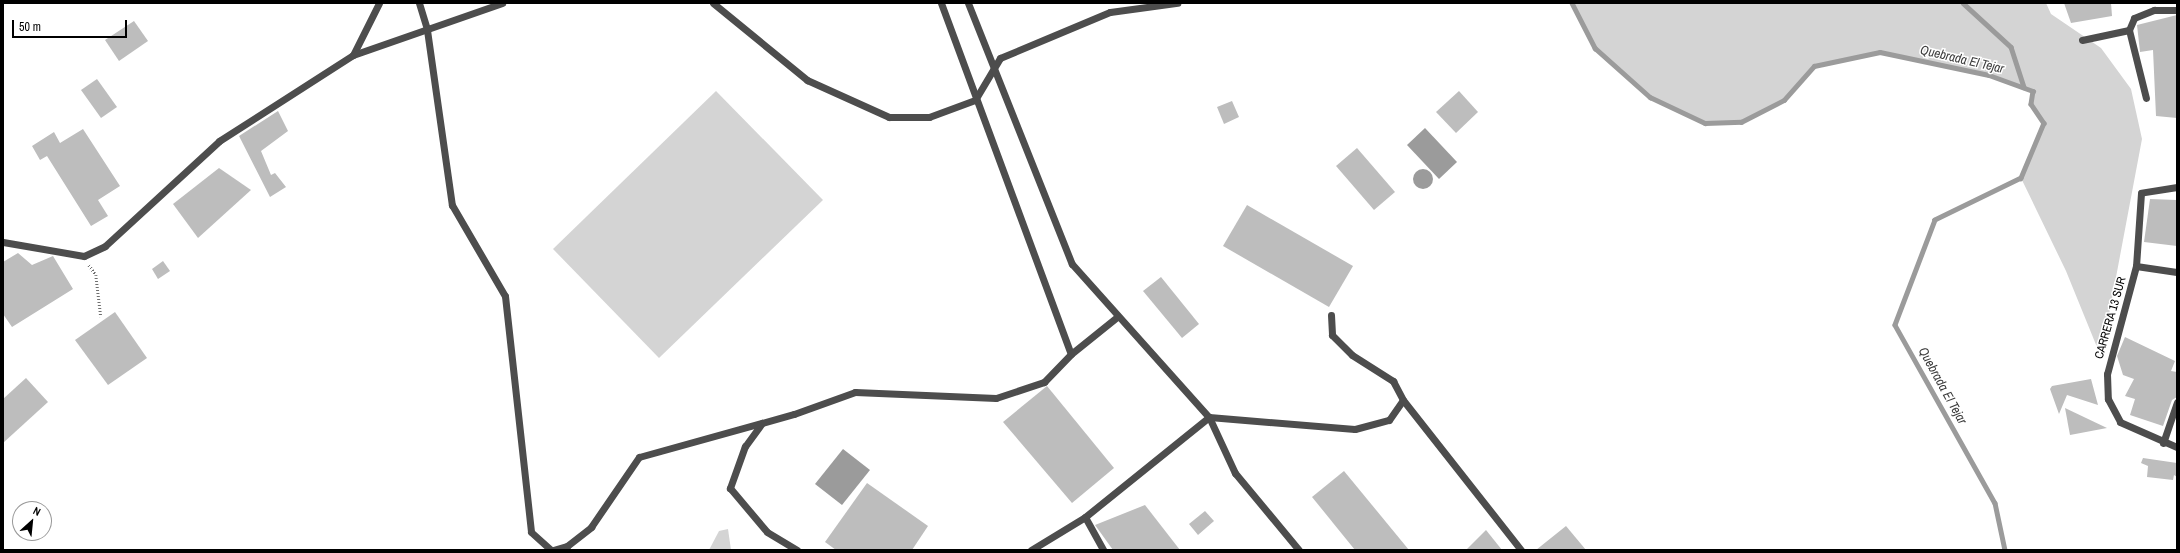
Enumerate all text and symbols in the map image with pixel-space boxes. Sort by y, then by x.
scale bar [14,12,129,38]
text: 50 m [19,19,41,35]
water label: Quebrada El Tejar [1919,43,2005,77]
street label: CARRERA 13 SUR [2092,275,2130,361]
water label: Quebrada El Tejar [1914,345,1970,427]
north arrow [12,501,52,541]
text: N [31,503,43,519]

